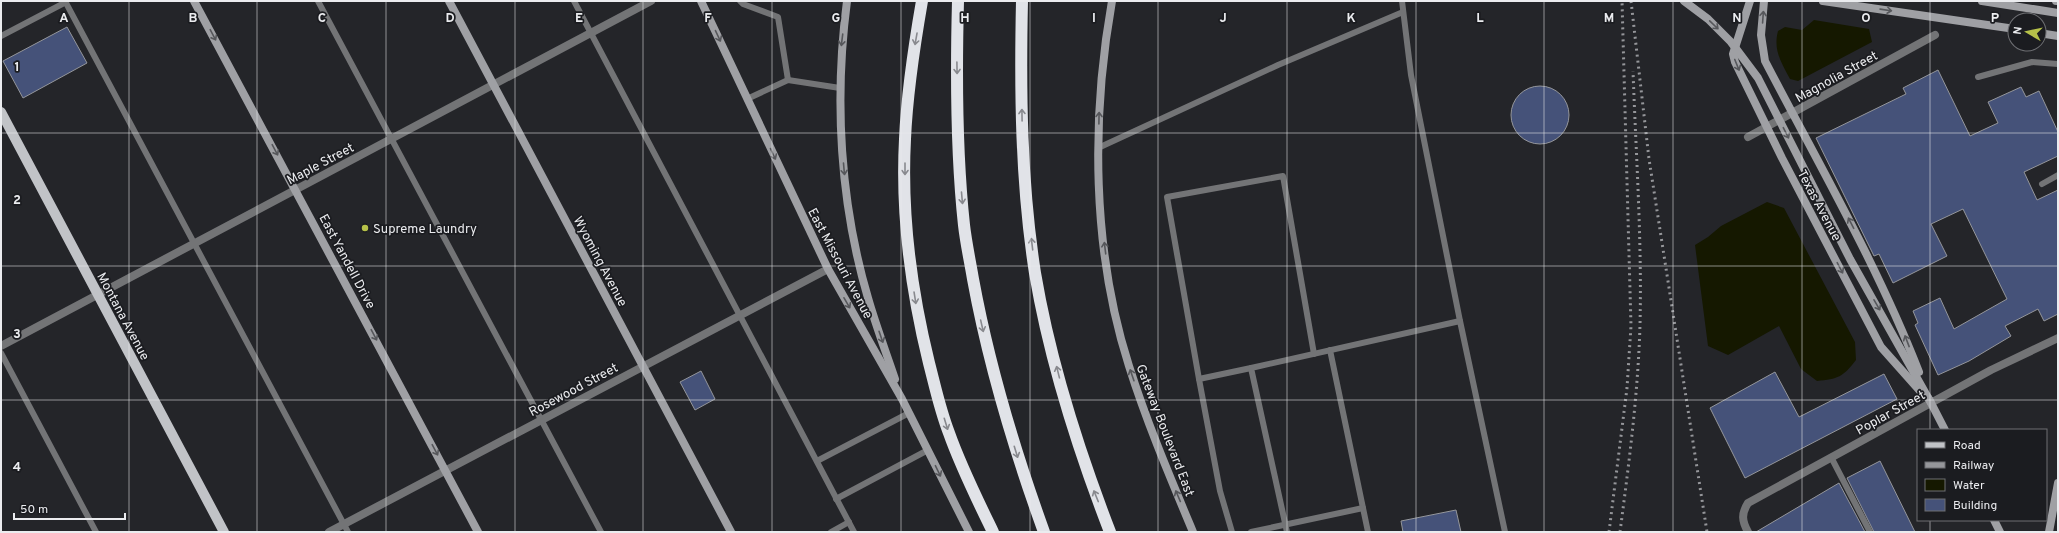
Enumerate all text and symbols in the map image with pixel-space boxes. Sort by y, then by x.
one-way arrow [1879,6,1892,14]
text: A [59,11,69,27]
text: B [189,11,198,27]
text: C [318,11,326,27]
text: D [445,11,455,27]
text: E [575,11,583,27]
text: F [704,11,712,27]
text: G [832,11,841,27]
text: H [960,11,970,27]
text: I [1092,11,1096,27]
text: J [1219,11,1227,27]
text: K [1346,11,1356,27]
text: L [1476,11,1484,27]
text: M [1604,11,1614,27]
text: N [1732,11,1742,27]
one-way arrow [1759,11,1766,24]
text: O [1861,11,1871,27]
text: P [1991,11,2000,27]
north arrow [2007,12,2047,52]
one-way arrow [1709,21,1719,30]
text: N [2011,26,2026,36]
one-way arrow [210,29,217,41]
one-way arrow [715,30,722,42]
one-way arrow [839,33,846,46]
one-way arrow [911,33,919,46]
street label: Magnolia Street [1793,48,1881,107]
one-way arrow [1733,58,1741,70]
text: 1 [14,60,20,76]
one-way arrow [953,61,961,74]
one-way arrow [1018,109,1026,122]
one-way arrow [1095,112,1103,125]
one-way arrow [1783,127,1790,139]
street label: Maple Street [285,140,357,189]
one-way arrow [271,144,279,156]
one-way arrow [770,147,777,159]
one-way arrow [901,162,908,175]
one-way arrow [841,163,848,176]
street label: Texas Avenue [1793,168,1844,244]
one-way arrow [958,191,965,204]
text: 2 [13,193,21,209]
street label: East Missouri Avenue [803,206,875,322]
street label: East Yandell Drive [315,212,378,312]
street label: Wyoming Avenue [569,214,630,310]
one-way arrow [1847,217,1854,229]
place label: Supreme Laundry [373,222,477,238]
marker: Supreme Laundry [360,223,370,233]
one-way arrow [1028,238,1036,251]
one-way arrow [1101,242,1109,255]
one-way arrow [1836,262,1844,274]
street label: Montana Avenue [92,270,152,363]
one-way arrow [912,291,920,304]
one-way arrow [844,297,852,309]
one-way arrow [1873,299,1881,311]
one-way arrow [979,319,987,332]
text: 3 [13,327,21,343]
one-way arrow [370,329,378,341]
one-way arrow [877,331,885,343]
one-way arrow [1902,335,1910,347]
street label: Rosewood Street [527,361,621,421]
street label: Gateway Boulevard East [1131,362,1197,499]
one-way arrow [1054,365,1061,378]
one-way arrow [1127,369,1135,381]
street label: Poplar Street [1853,388,1929,439]
one-way arrow [943,418,950,431]
legend [1917,429,2047,521]
text: Road [1953,438,1981,454]
one-way arrow [432,444,439,456]
one-way arrow [1013,445,1020,458]
text: Railway [1953,458,1994,474]
text: 4 [13,460,21,476]
one-way arrow [935,465,943,477]
text: Water [1953,478,1985,494]
one-way arrow [1092,490,1100,502]
one-way arrow [1174,490,1181,502]
scale bar [14,495,125,521]
text: Building [1953,498,1997,514]
text: 50 m [20,502,48,518]

